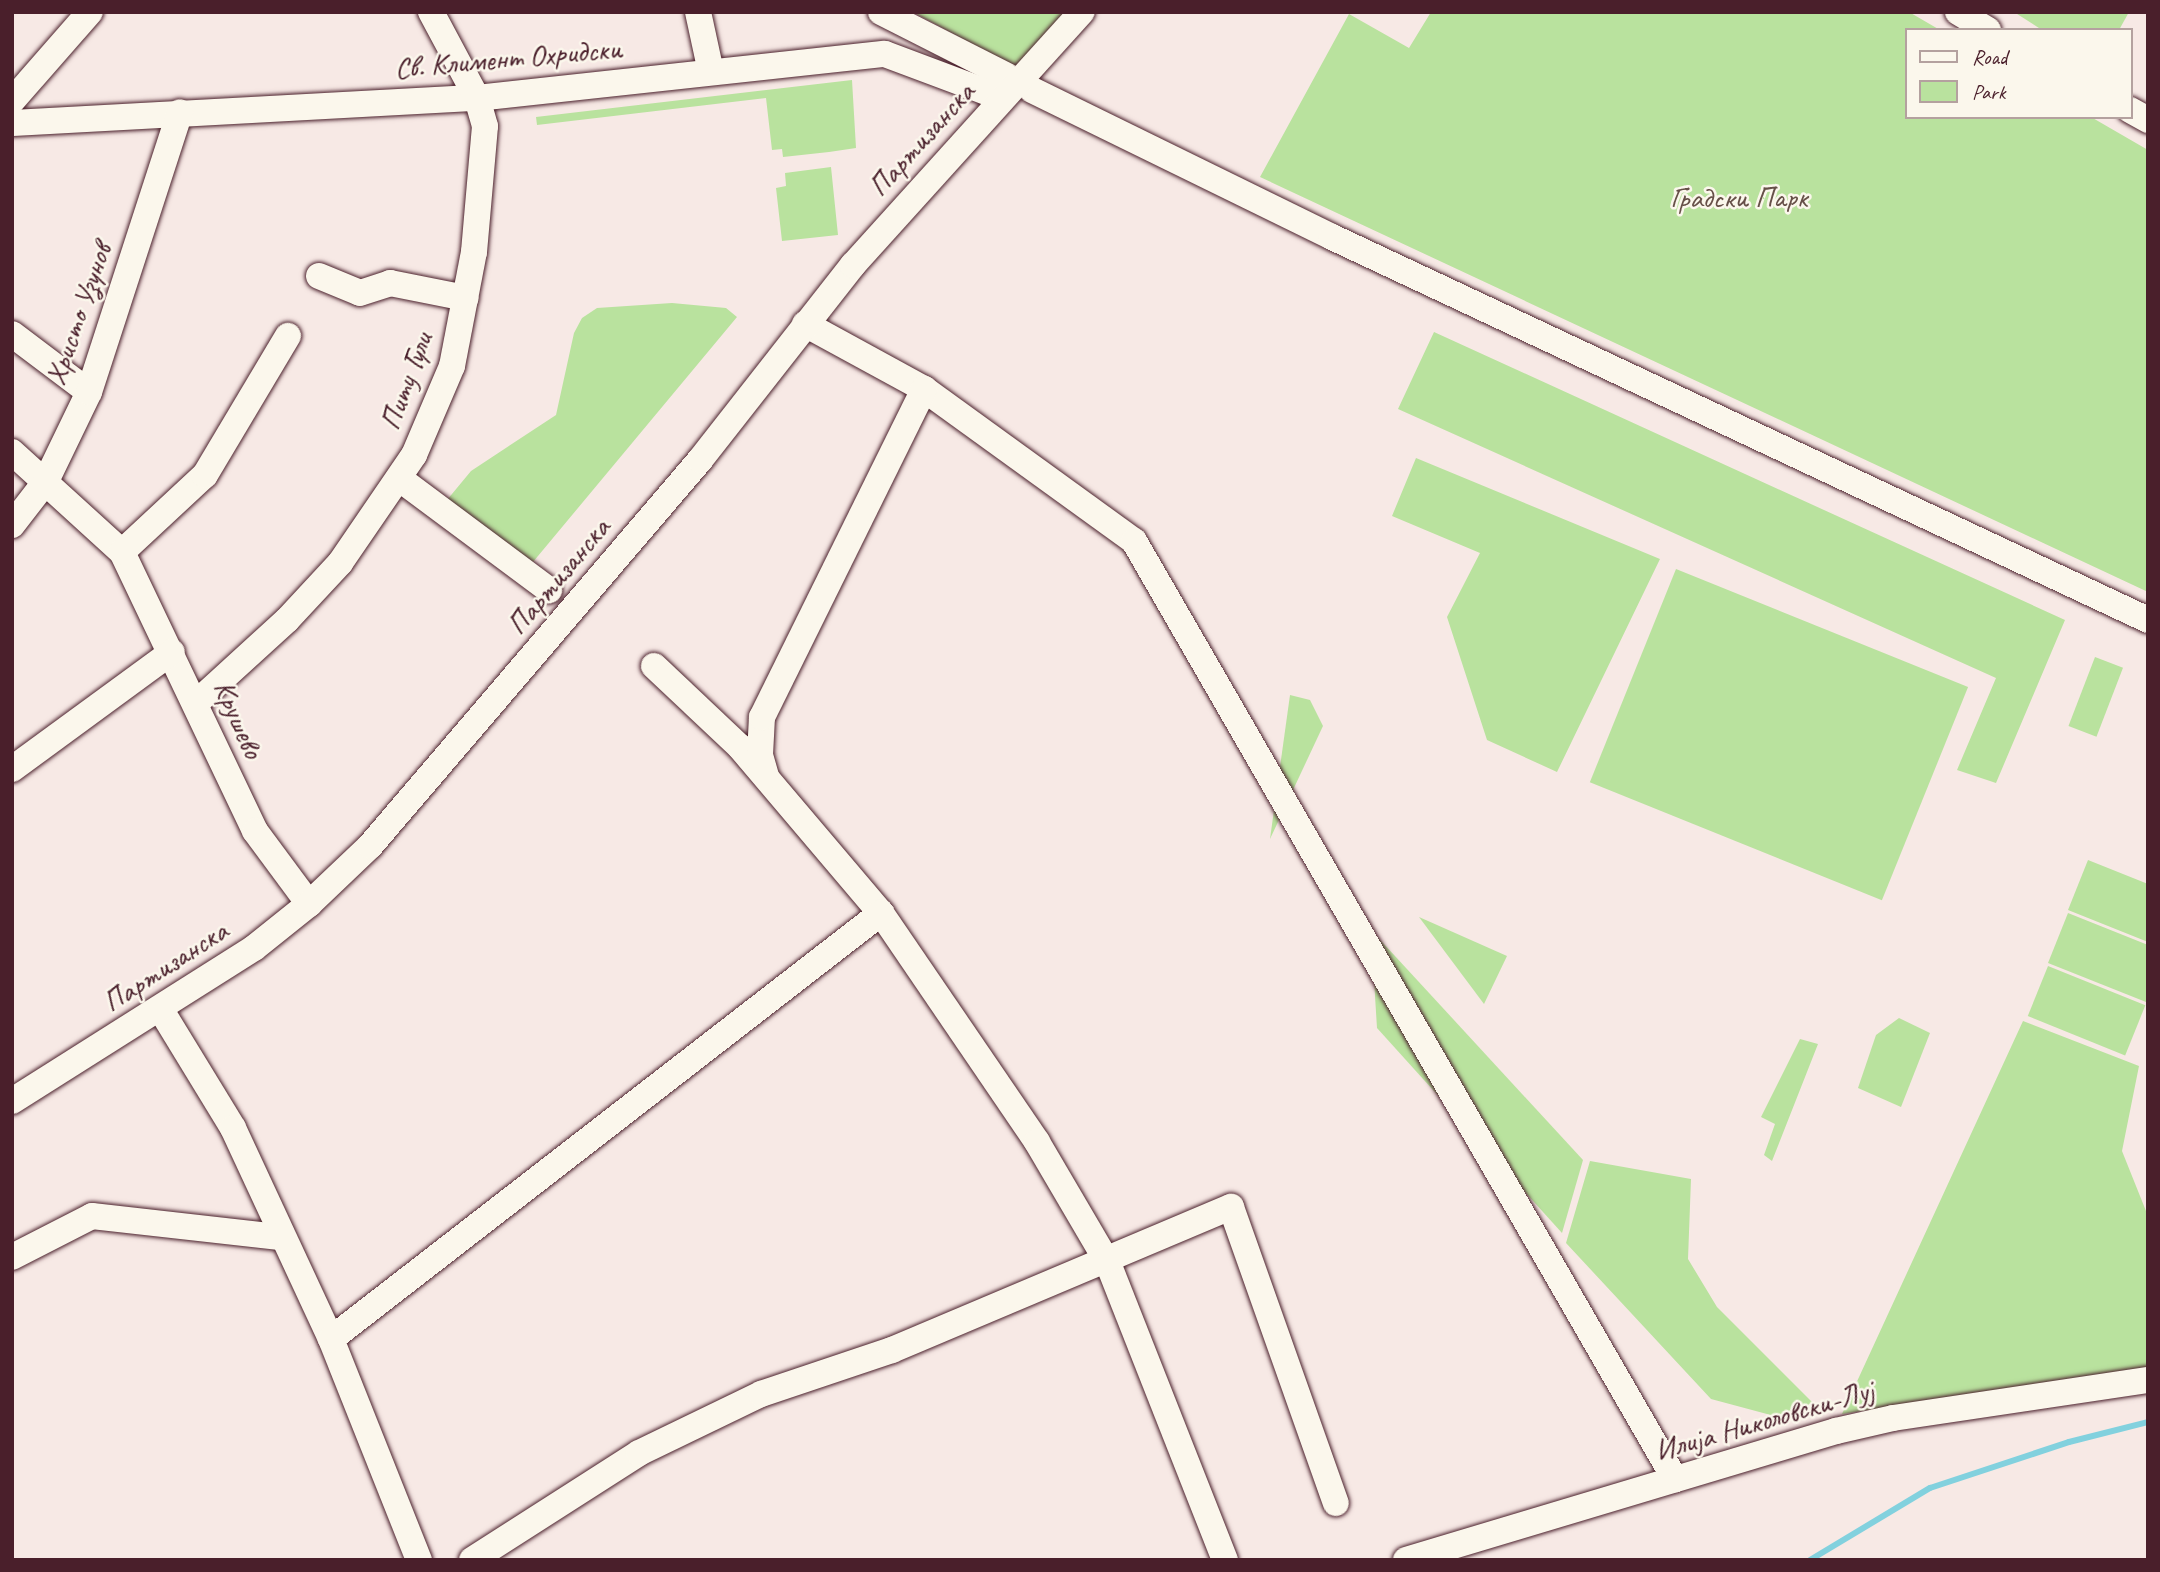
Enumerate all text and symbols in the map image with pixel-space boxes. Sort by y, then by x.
legend [1904,28,2132,119]
street label: Св. Климент Охридски [393,30,623,86]
text: Road [1972,44,2007,70]
street label: Партизанска [860,74,982,204]
text: Park [1972,79,2005,105]
park label: Градски Парк [1670,179,1808,215]
street label: Христо Узунов [37,238,119,390]
street label: Питу Гули [371,326,441,436]
street label: Партизанска [499,510,617,642]
street label: Крушево [206,674,272,764]
street label: Партизанска [96,912,234,1020]
street label: Илија Николовски-Луј [1653,1372,1875,1468]

